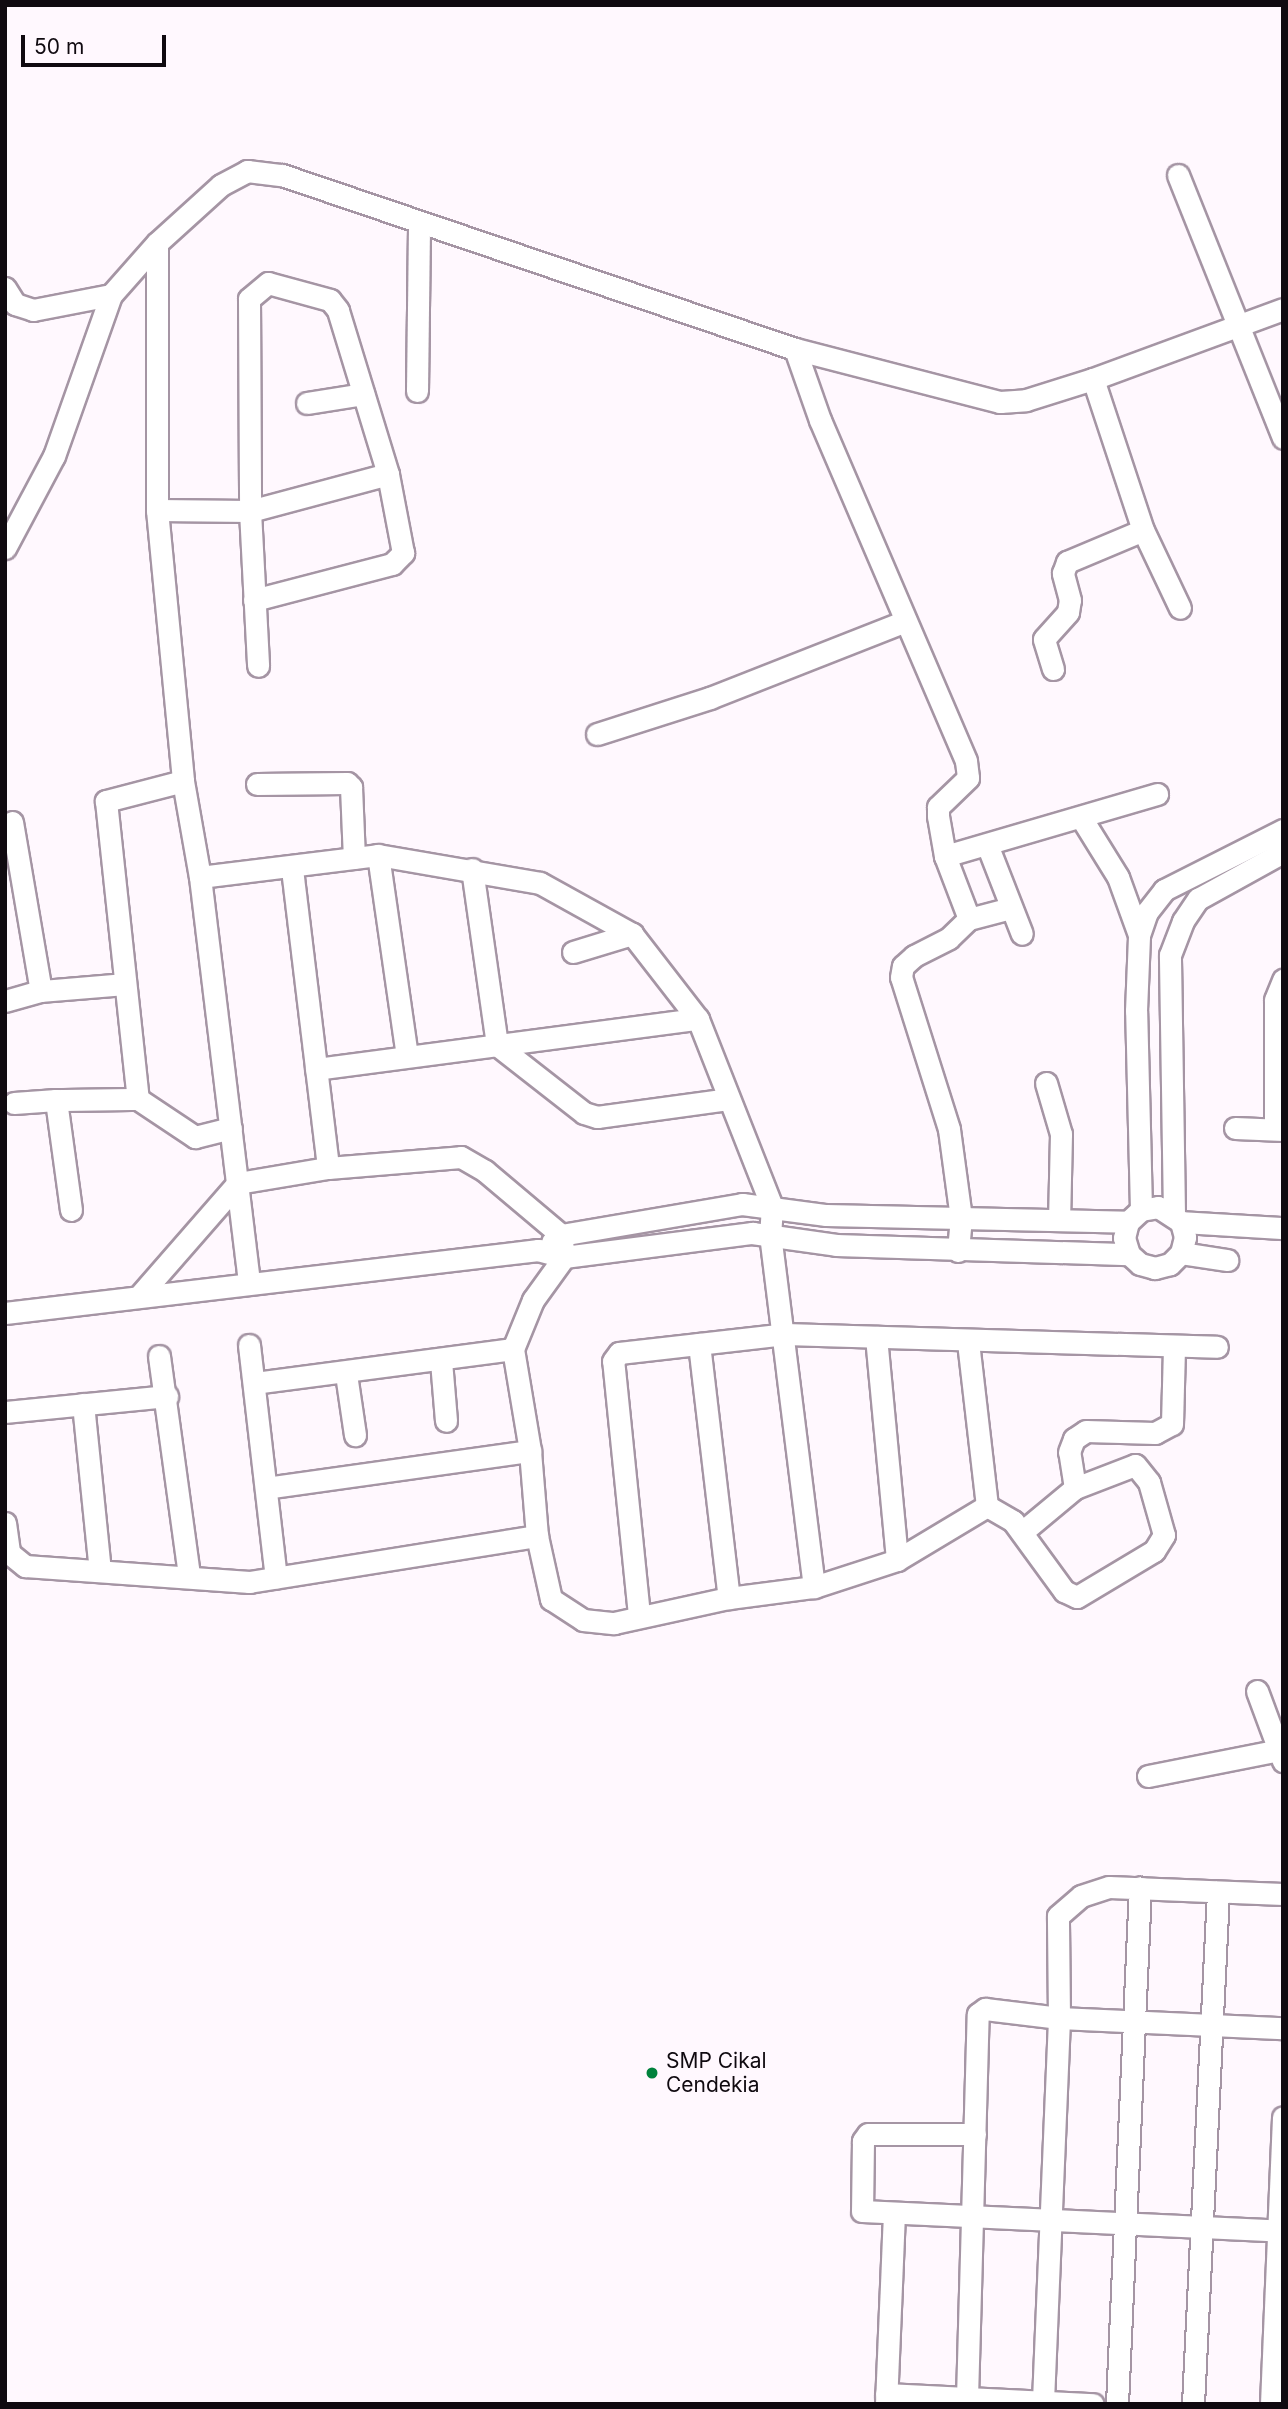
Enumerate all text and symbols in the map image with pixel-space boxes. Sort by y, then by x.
scale bar [24,21,170,65]
text: 50 m [34,34,84,59]
place label: SMP Cikal Cendekia [666,2048,767,2098]
marker: SMP Cikal Cendekia [644,2065,660,2081]

